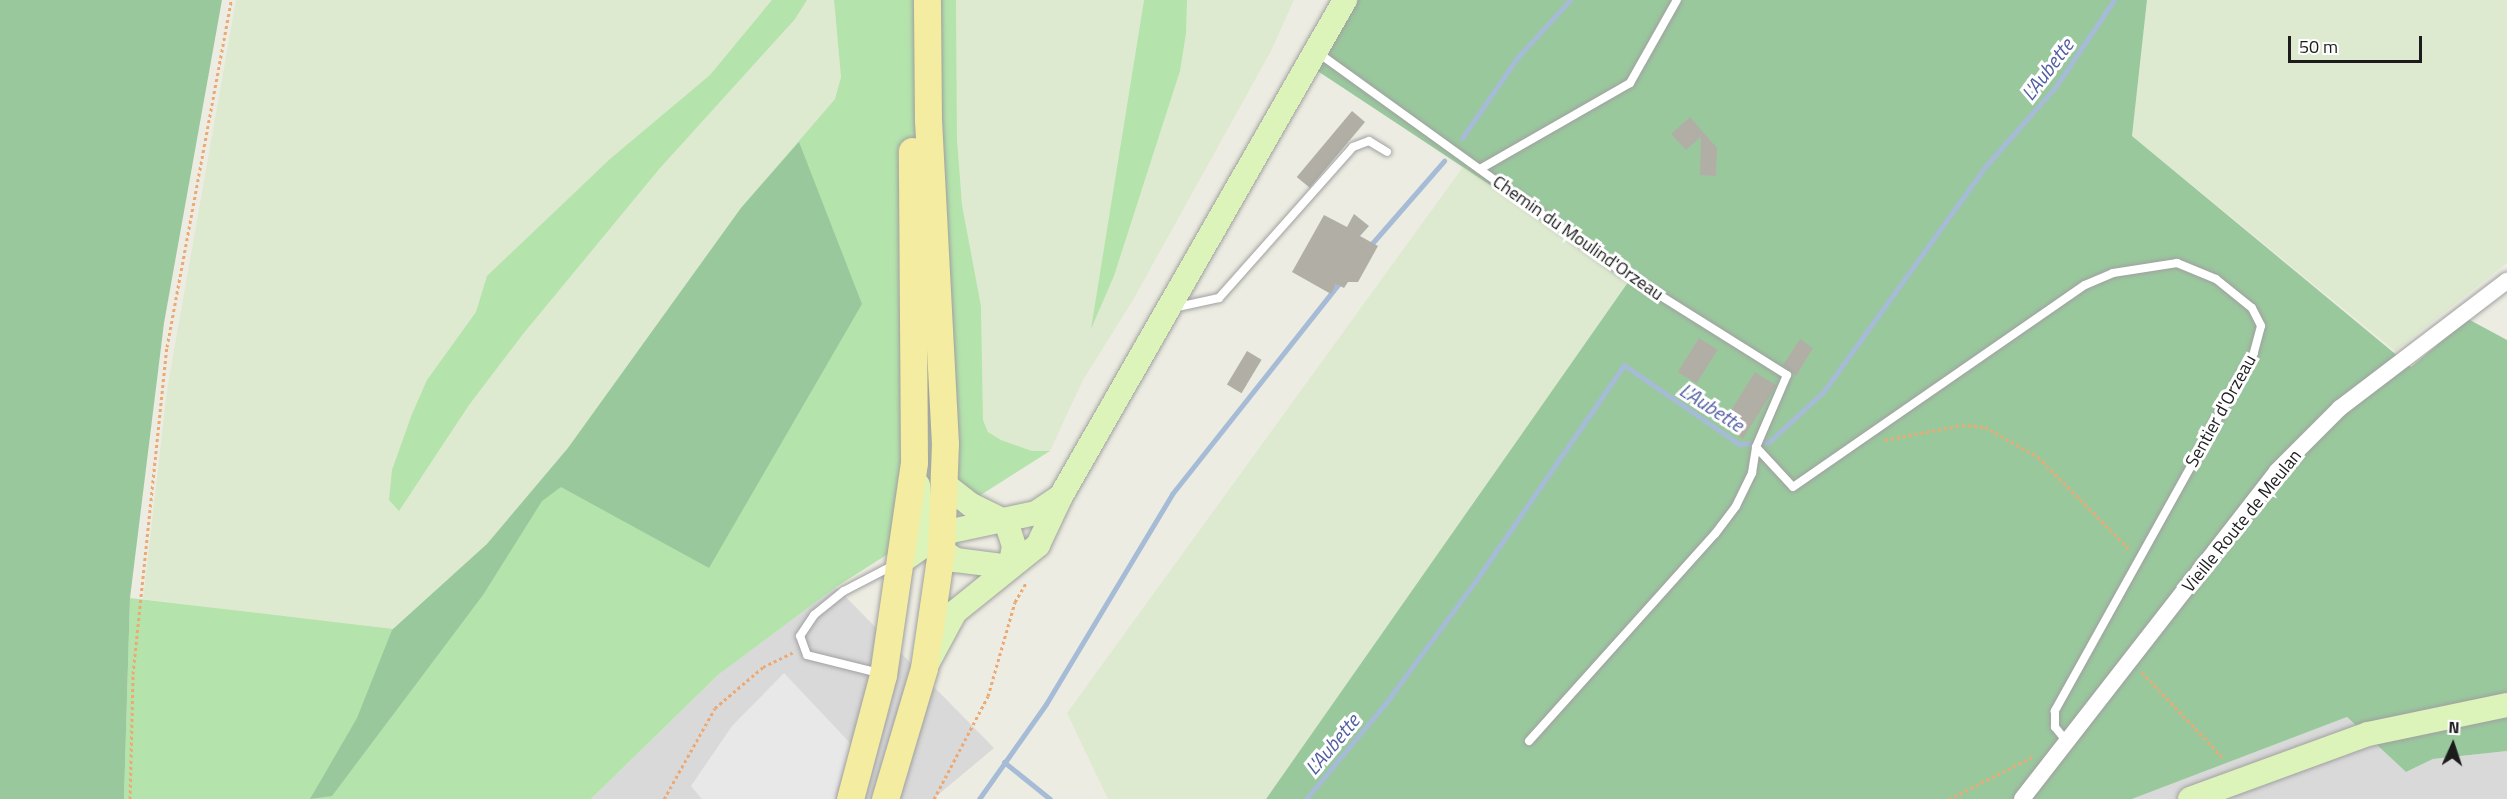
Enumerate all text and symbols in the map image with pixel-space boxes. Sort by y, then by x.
scale bar [2291,24,2424,62]
water label: L'Aubette [2016,33,2078,105]
text: 50 m [2299,33,2338,60]
street label: Chemin du Moulind'Orzeau [1489,171,1667,305]
street label: Sentier d'Orzeau [2181,351,2261,471]
water label: L'Aubette [1676,377,1748,437]
street label: Vieille Route de Meulan [2178,445,2306,597]
water label: L'Aubette [1300,709,1364,779]
north arrow [2423,715,2483,775]
text: N [2448,715,2460,739]

